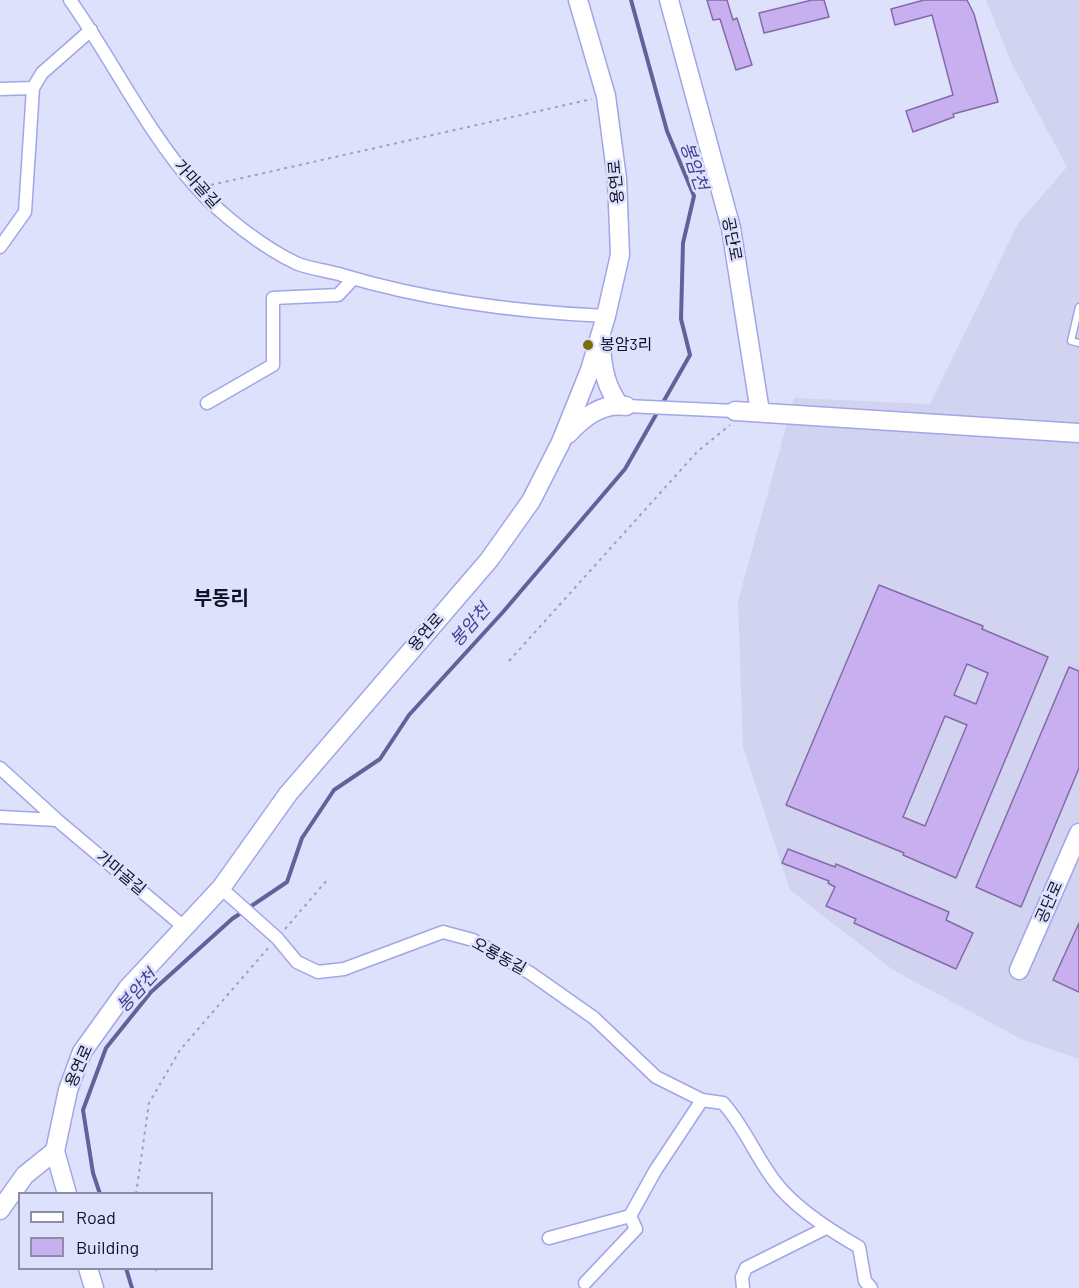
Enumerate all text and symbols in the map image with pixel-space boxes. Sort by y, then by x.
water label: 봉암천 [676,139,712,193]
street label: 가마골길 [170,156,224,212]
street label: 용연로 [605,159,627,205]
street label: 공단로 [718,215,746,263]
place label: 봉암3리 [600,335,652,355]
marker: 봉암3리 [581,338,595,352]
district label: 부동리 [193,586,249,610]
water label: 봉암천 [446,599,494,651]
street label: 용연로 [404,609,448,655]
street label: 가마골길 [92,847,150,899]
street label: 공단로 [1031,878,1067,926]
street label: 오룡동길 [469,933,529,979]
water label: 봉암천 [112,965,162,1017]
street label: 용연로 [61,1042,97,1090]
legend [18,1192,213,1270]
text: Road [76,1206,116,1228]
text: Building [76,1236,139,1258]

